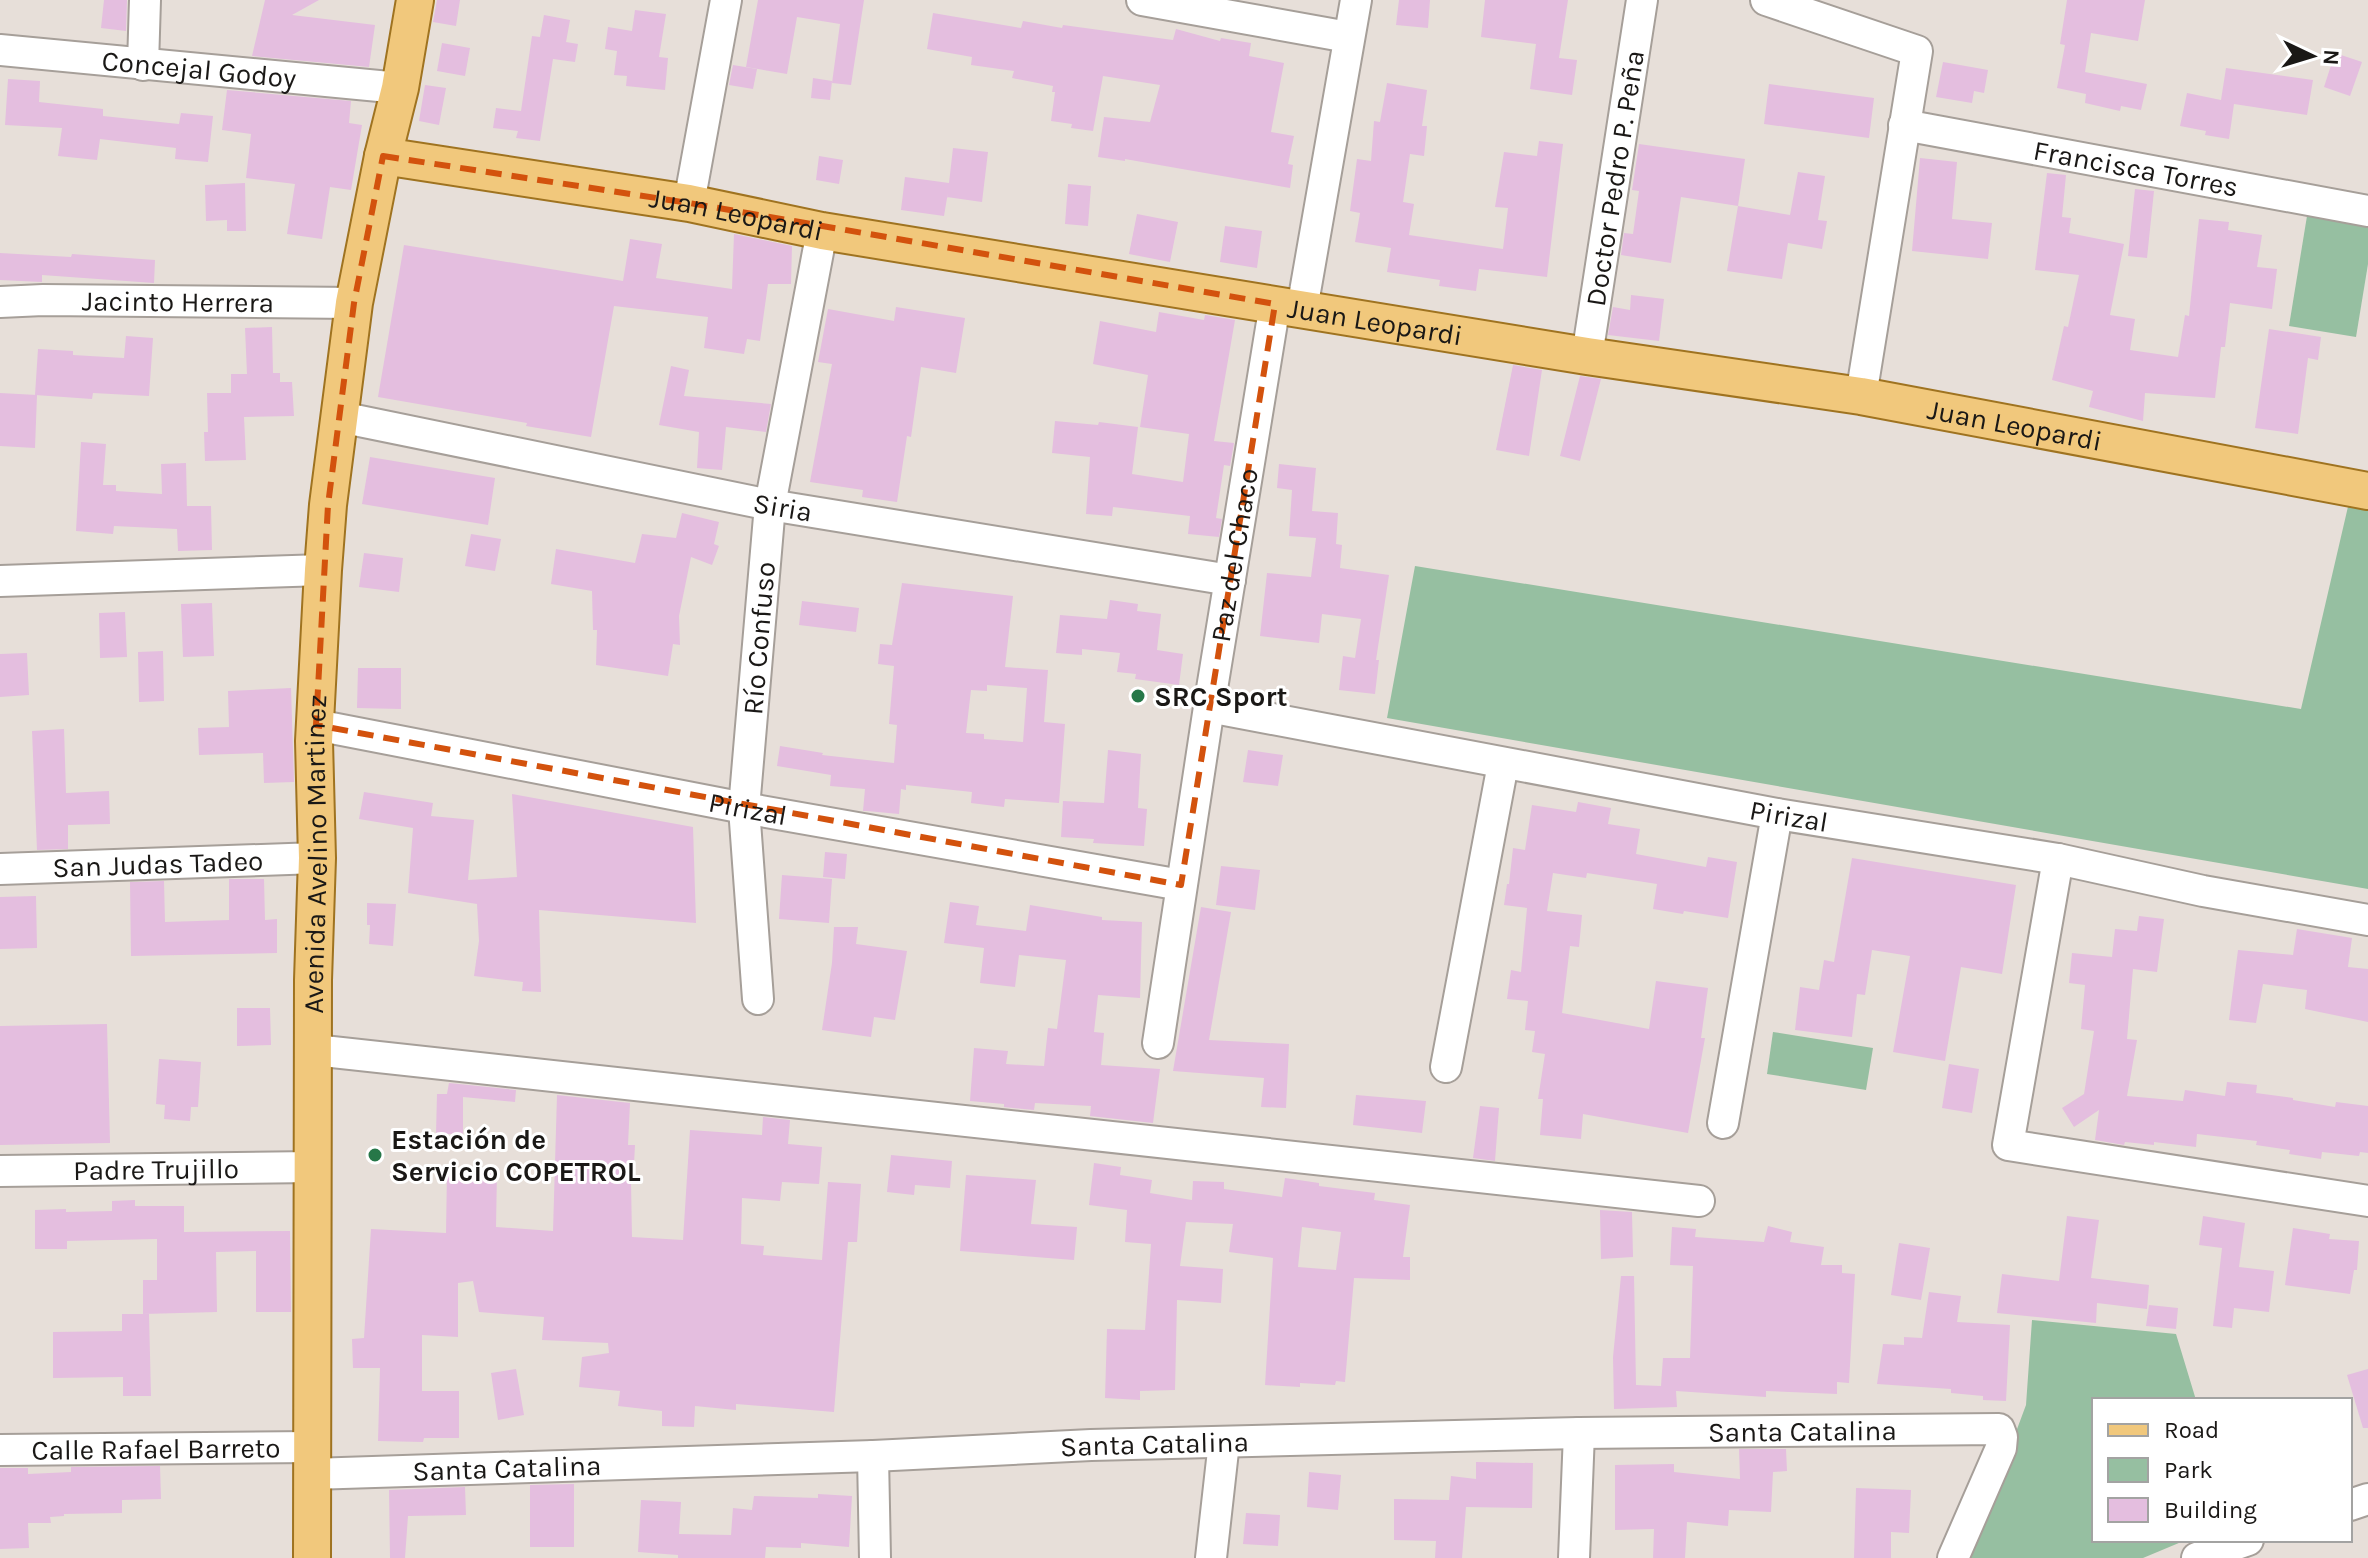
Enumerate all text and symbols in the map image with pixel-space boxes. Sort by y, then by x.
north arrow [2272,16,2352,96]
street label: Concejal Godoy [100,43,298,95]
street label: Doctor Pedro P. Peña [1578,48,1651,309]
text: N [2317,49,2344,66]
street label: Francisca Torres [2031,133,2241,203]
street label: Juan Leopardi [647,181,826,247]
street label: Jacinto Herrera [82,284,274,319]
street label: Juan Leopardi [1285,291,1465,352]
street label: Juan Leopardi [1925,392,2105,457]
street label: Paz del Chaco [1203,466,1264,644]
street label: Siria [751,486,815,528]
street label: Río Confuso [736,560,782,716]
place label: SRC Sport [1154,680,1288,713]
marker: SRC Sport [1129,687,1147,705]
street label: Avenida Avelino Martinez [296,693,334,1014]
street label: Pirizal [706,785,790,832]
street label: Pirizal [1747,793,1830,838]
street label: San Judas Tadeo [52,843,264,884]
place label: Estación de Servicio COPETROL [391,1123,641,1188]
marker: Estación de Servicio COPETROL [366,1146,384,1164]
street label: Padre Trujillo [73,1151,239,1187]
legend [2092,1398,2352,1542]
street label: Santa Catalina [1708,1413,1897,1448]
text: Road [2164,1416,2219,1444]
street label: Santa Catalina [1059,1425,1249,1463]
street label: Calle Rafael Barreto [31,1431,281,1466]
street label: Santa Catalina [412,1448,602,1487]
text: Park [2164,1456,2213,1484]
text: Building [2164,1496,2257,1524]

